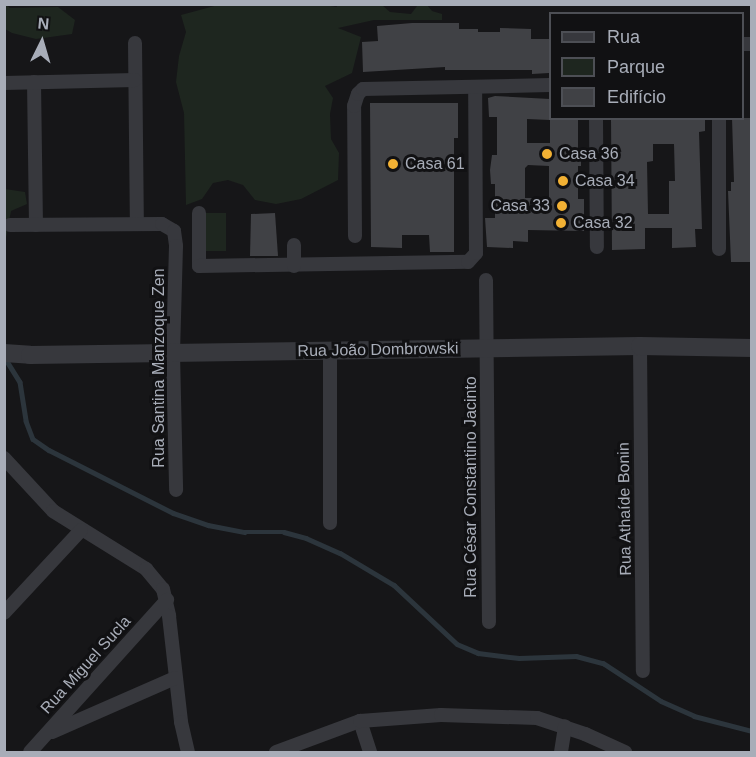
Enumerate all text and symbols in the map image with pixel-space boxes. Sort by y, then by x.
north arrow [12,12,72,72]
legend [549,12,744,120]
text: N [37,15,50,33]
text: Rua [607,27,640,47]
text: Parque [607,57,665,77]
text: Edifício [607,87,666,107]
place label: Casa 36 [559,144,619,164]
marker: Casa 36 [540,147,554,161]
place label: Casa 61 [405,154,465,174]
marker: Casa 61 [386,157,400,171]
place label: Casa 34 [575,171,635,191]
marker: Casa 34 [556,174,570,188]
place label: Casa 33 [490,196,550,216]
marker: Casa 33 [555,199,569,213]
place label: Casa 32 [573,213,633,233]
marker: Casa 32 [554,216,568,230]
street label: Rua Santina Manzoque Zen [149,268,169,468]
street label: Rua João Dombrowski [297,339,459,361]
street label: Rua César Constantino Jacinto [461,376,481,598]
street label: Rua Athaíde Bonin [614,442,636,576]
street label: Rua Miguel Sucla [37,612,135,718]

